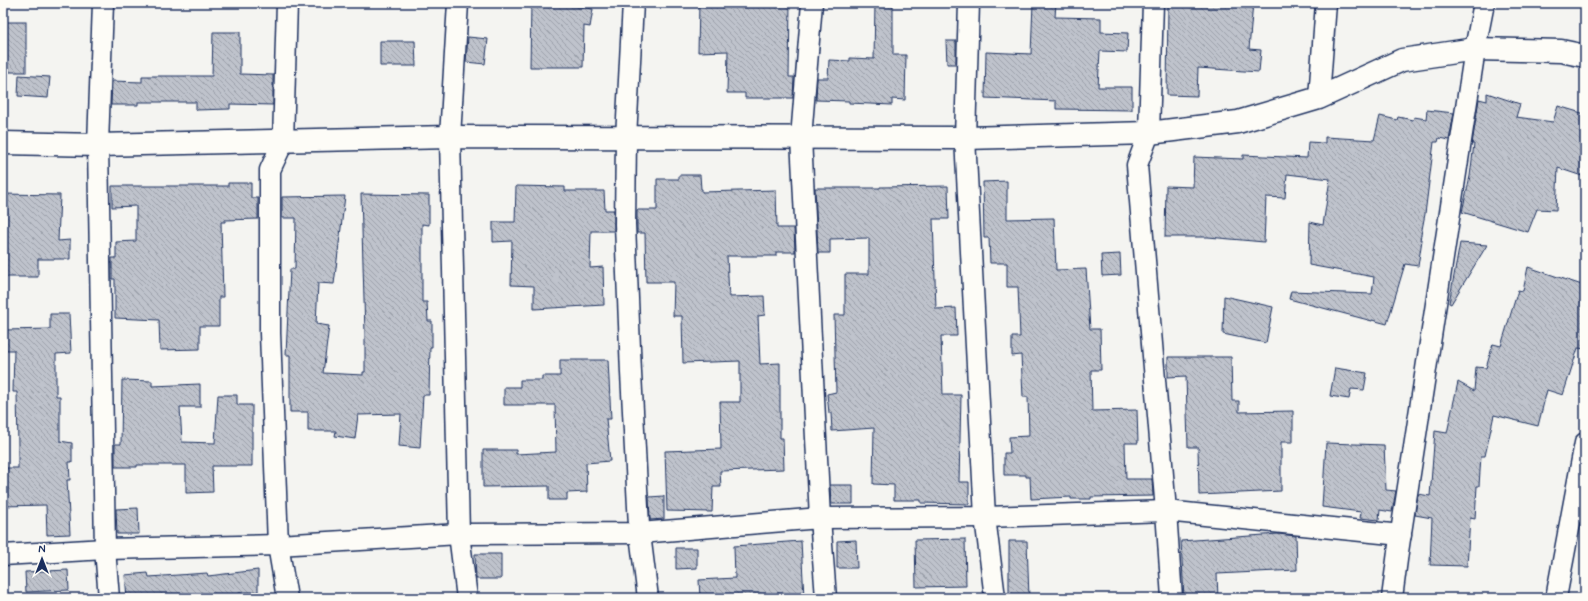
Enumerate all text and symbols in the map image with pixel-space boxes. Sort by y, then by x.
north arrow [22,539,62,579]
text: N [38,543,46,557]

